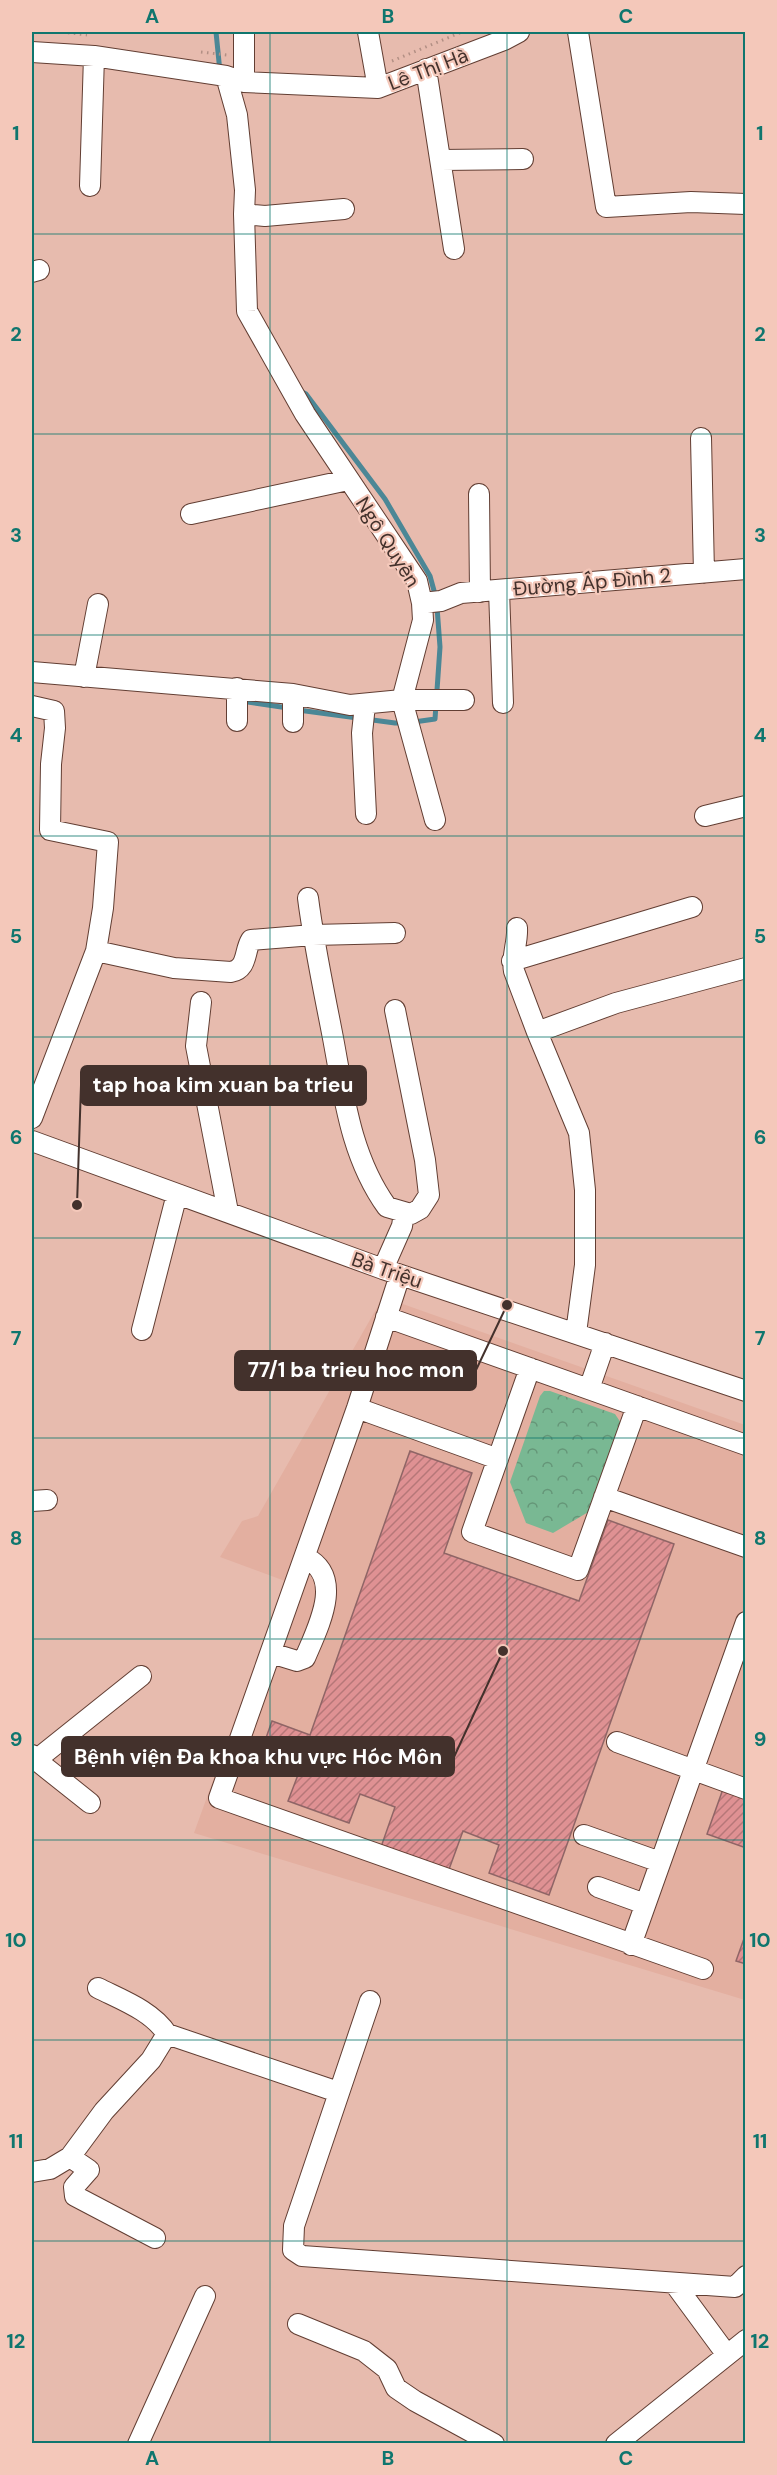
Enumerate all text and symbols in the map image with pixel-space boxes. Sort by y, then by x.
text: A [145,3,159,29]
text: B [382,3,394,29]
text: C [619,3,633,29]
street label: Lê Thị Hà [384,42,472,96]
text: 1 [12,120,20,146]
text: 1 [756,120,764,146]
text: 2 [10,321,22,347]
text: 2 [754,321,766,347]
street label: Ngô Quyền [350,492,426,592]
text: 3 [10,522,22,548]
text: 3 [754,522,766,548]
street label: Đường Ấp Đình 2 [512,562,672,602]
text: 4 [10,722,23,748]
text: 4 [754,722,767,748]
text: 5 [10,923,22,949]
text: 5 [754,923,766,949]
callout: tap hoa kim xuan ba trieu [81,1066,366,1105]
text: tap hoa kim xuan ba trieu [93,1071,353,1099]
text: 6 [10,1124,22,1150]
text: 6 [754,1124,766,1150]
street label: Bà Triệu [348,1246,426,1294]
text: 7 [11,1325,22,1351]
text: 7 [755,1325,766,1351]
callout: 77/1 ba trieu hoc mon [235,1351,476,1390]
text: 77/1 ba trieu hoc mon [248,1356,464,1384]
text: 8 [10,1525,22,1551]
text: 8 [754,1525,766,1551]
text: 9 [10,1726,22,1752]
text: 9 [754,1726,766,1752]
callout: Bệnh viện Đa khoa khu vực Hóc Môn [62,1737,454,1776]
text: Bệnh viện Đa khoa khu vực Hóc Môn [74,1743,442,1771]
text: 10 [5,1927,27,1953]
text: 10 [749,1927,771,1953]
text: 11 [9,2128,23,2154]
text: 11 [753,2128,767,2154]
text: 12 [7,2328,25,2354]
text: 12 [751,2328,769,2354]
text: A [145,2445,159,2471]
text: B [382,2445,394,2471]
text: C [619,2445,633,2471]

